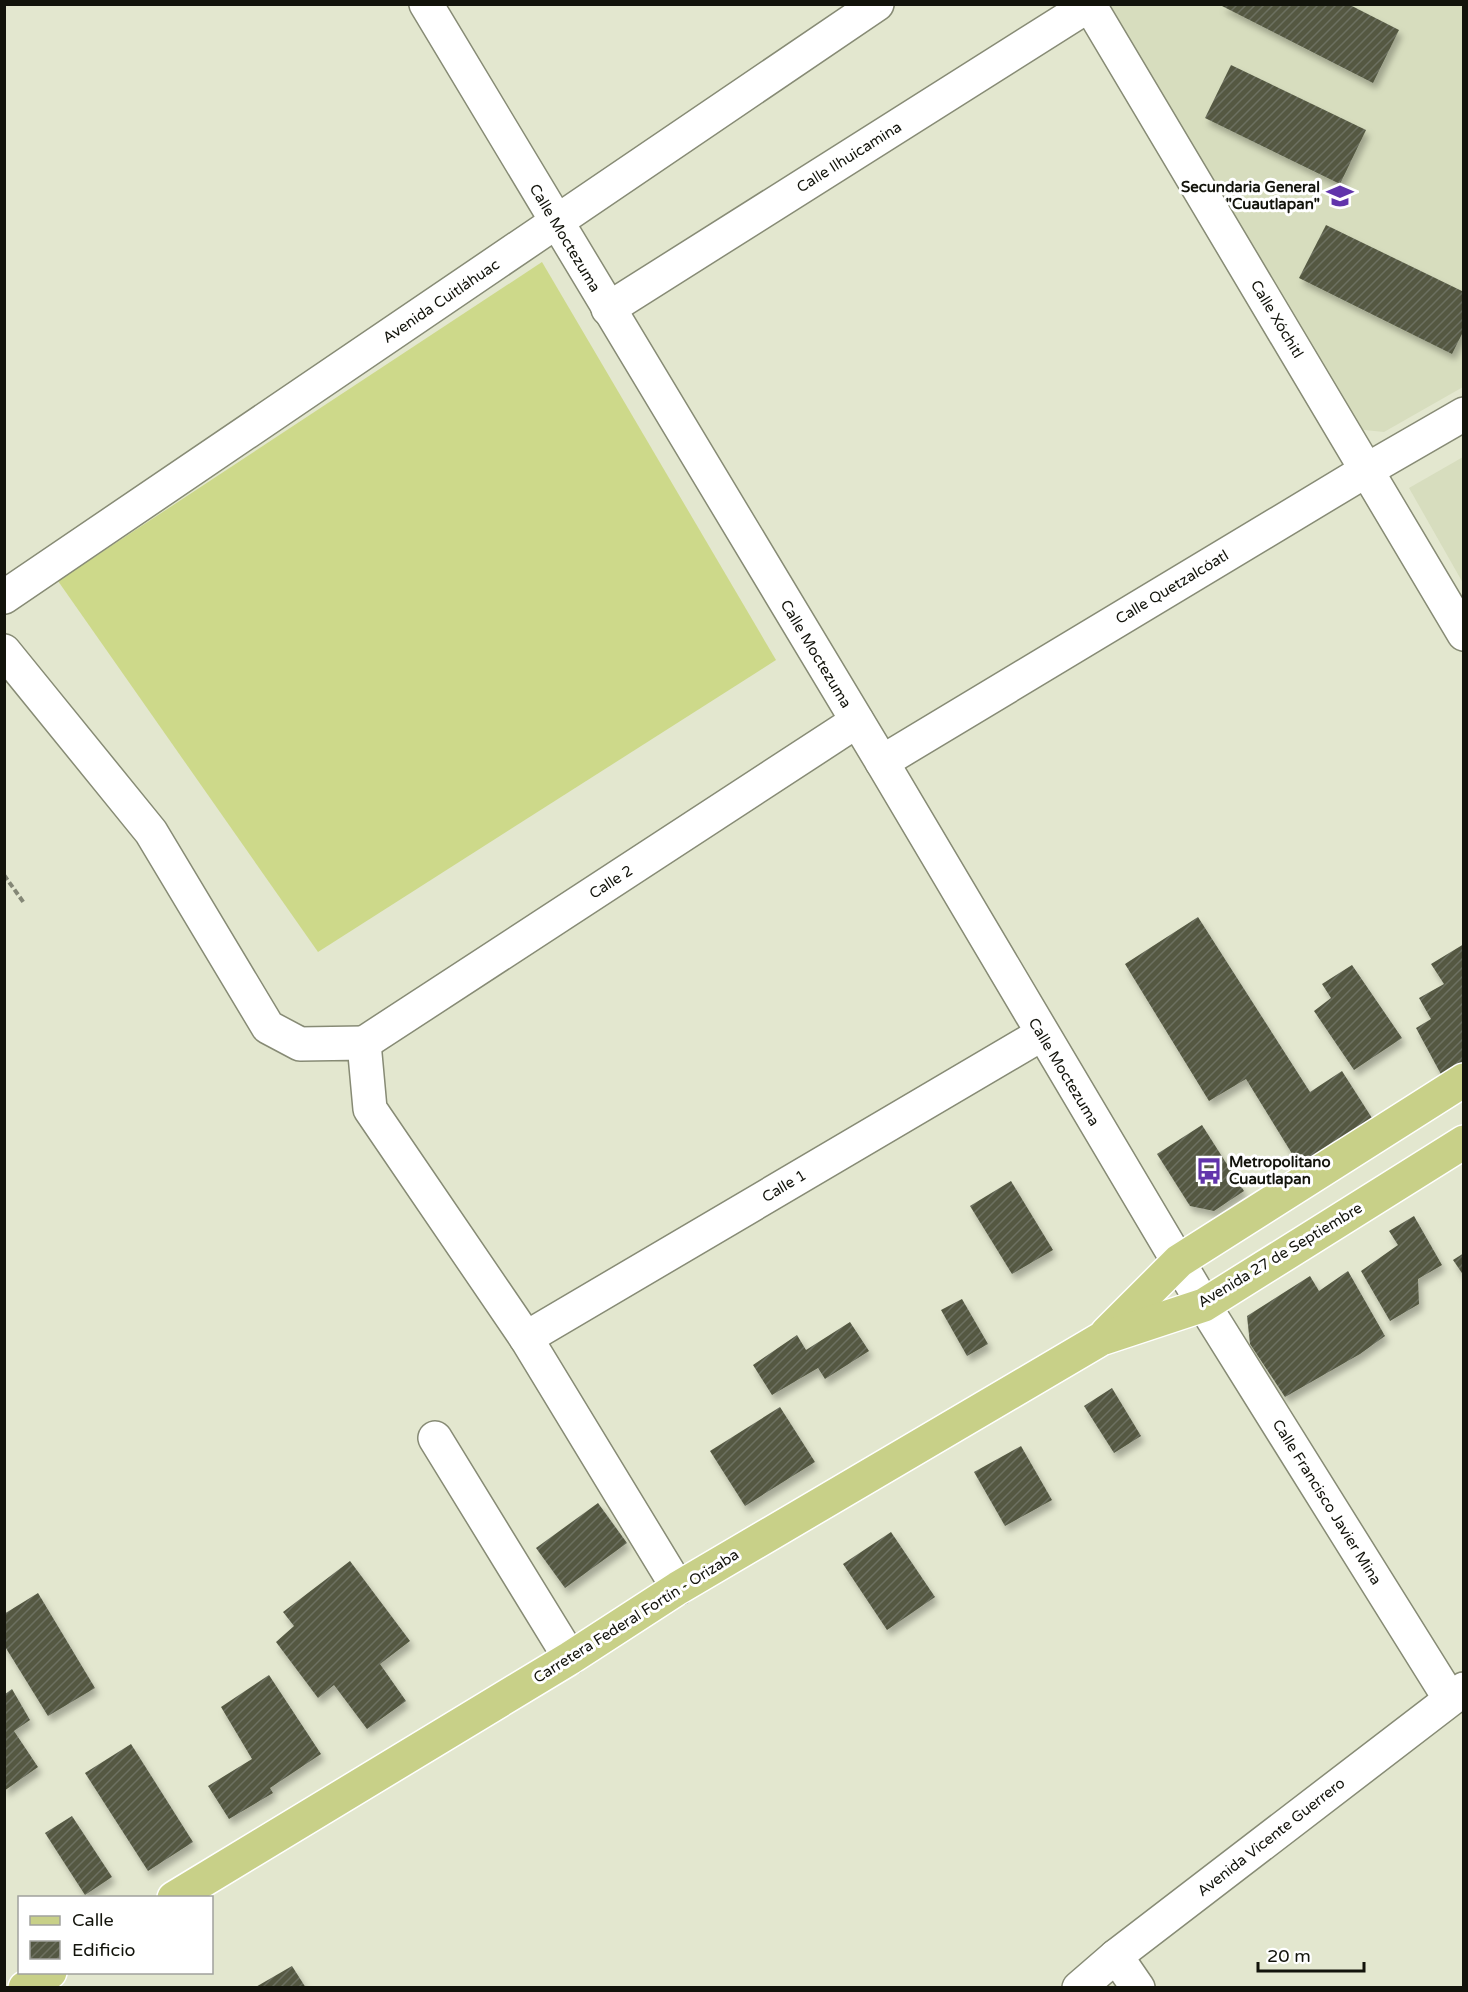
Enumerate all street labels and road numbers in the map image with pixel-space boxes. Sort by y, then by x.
street label: Calle Ilhuicamina [793,118,905,196]
street label: Calle Moctezuma [526,181,604,295]
street label: Avenida Cuitláhuac [379,255,503,347]
street label: Calle Xóchitl [1247,277,1307,361]
street label: Calle Quetzalcóatl [1112,546,1232,628]
street label: Calle Moctezuma [777,597,855,711]
street label: Calle 2 [586,861,636,903]
street label: Calle Moctezuma [1025,1015,1103,1129]
street label: Calle 1 [759,1166,809,1206]
street label: Avenida 27 de Septiembre [1195,1199,1365,1311]
street label: Calle Francisco Javier Mina [1269,1416,1385,1588]
street label: Carretera Federal Fortín - Orizaba [530,1545,742,1687]
street label: Avenida Vicente Guerrero [1194,1774,1348,1900]

